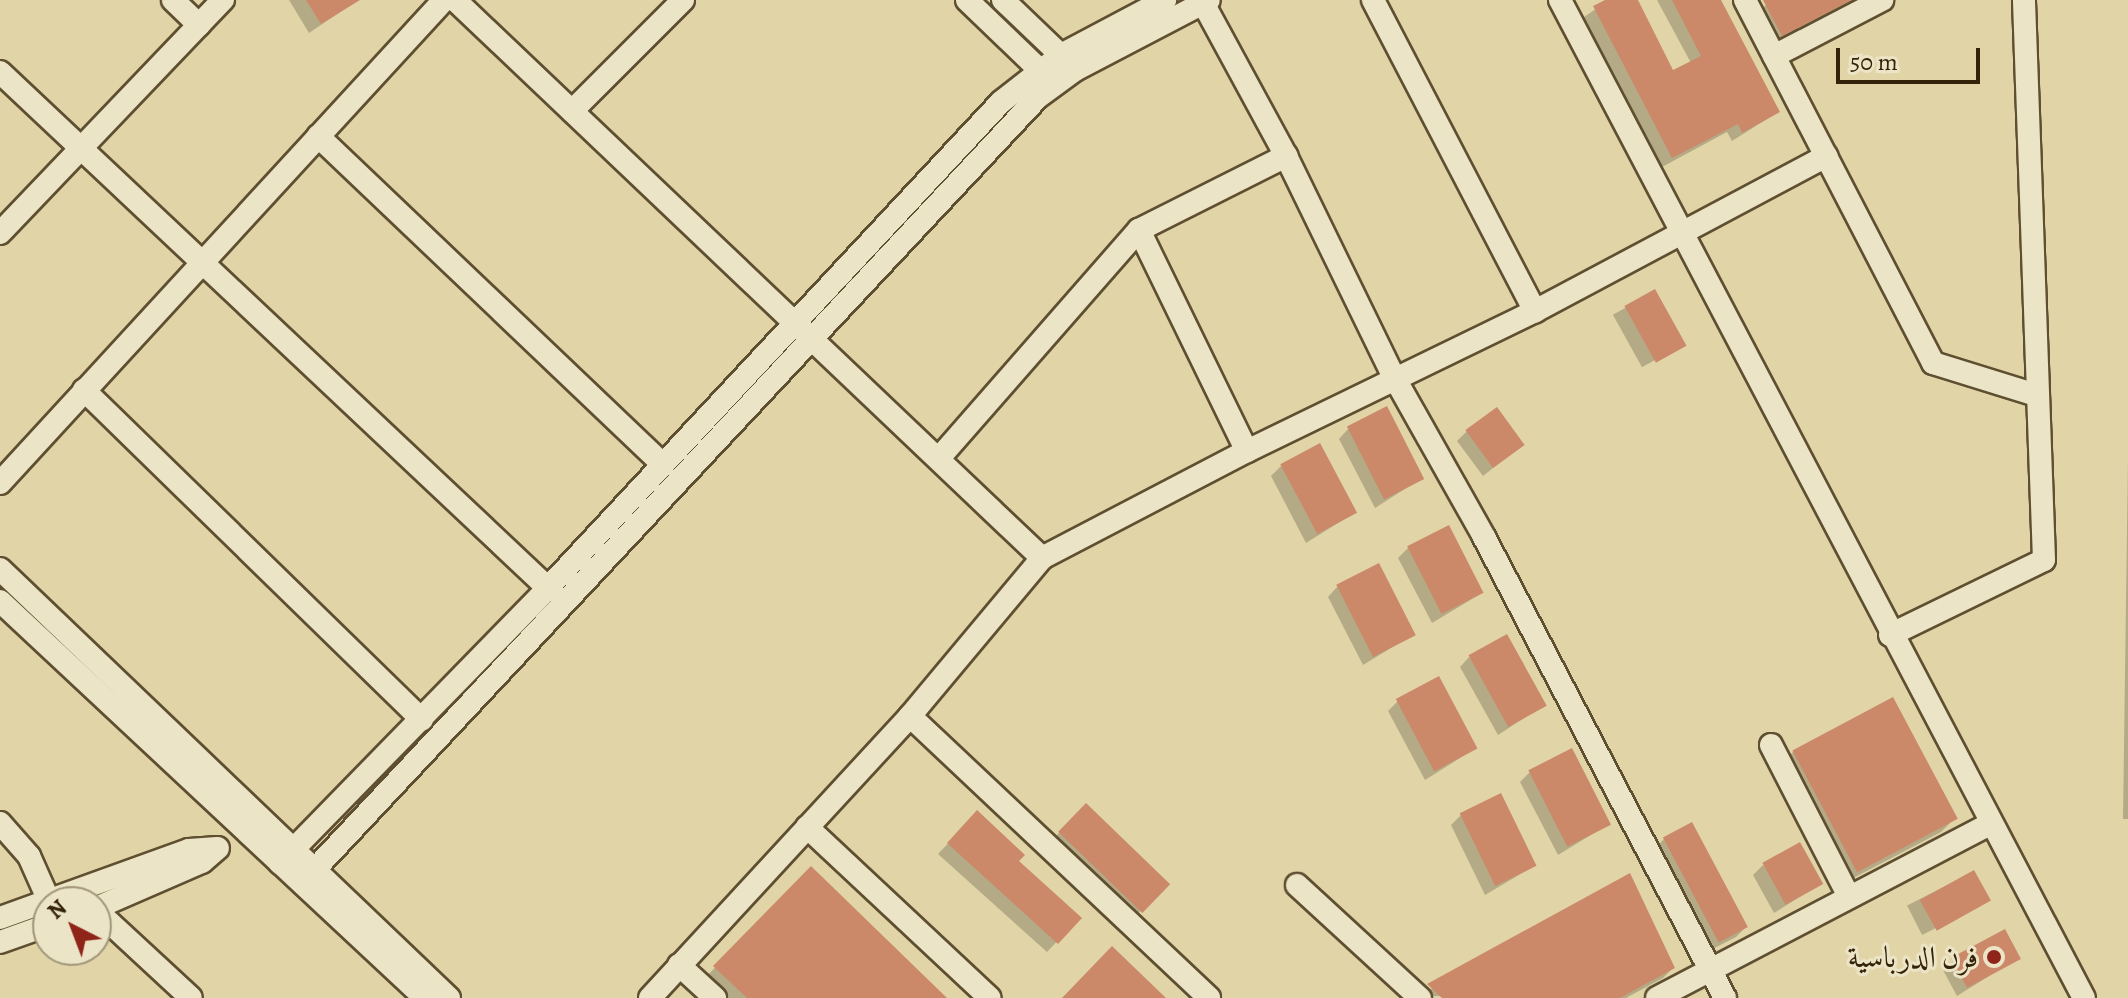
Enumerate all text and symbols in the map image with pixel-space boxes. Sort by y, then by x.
scale bar [1840,32,1984,82]
text: 50 m [1850,46,1898,78]
north arrow [32,886,112,966]
text: N [41,893,73,926]
place label: فرن الدرباسية [1848,939,1978,975]
marker: فرن الدرباسية [1985,948,2003,966]

